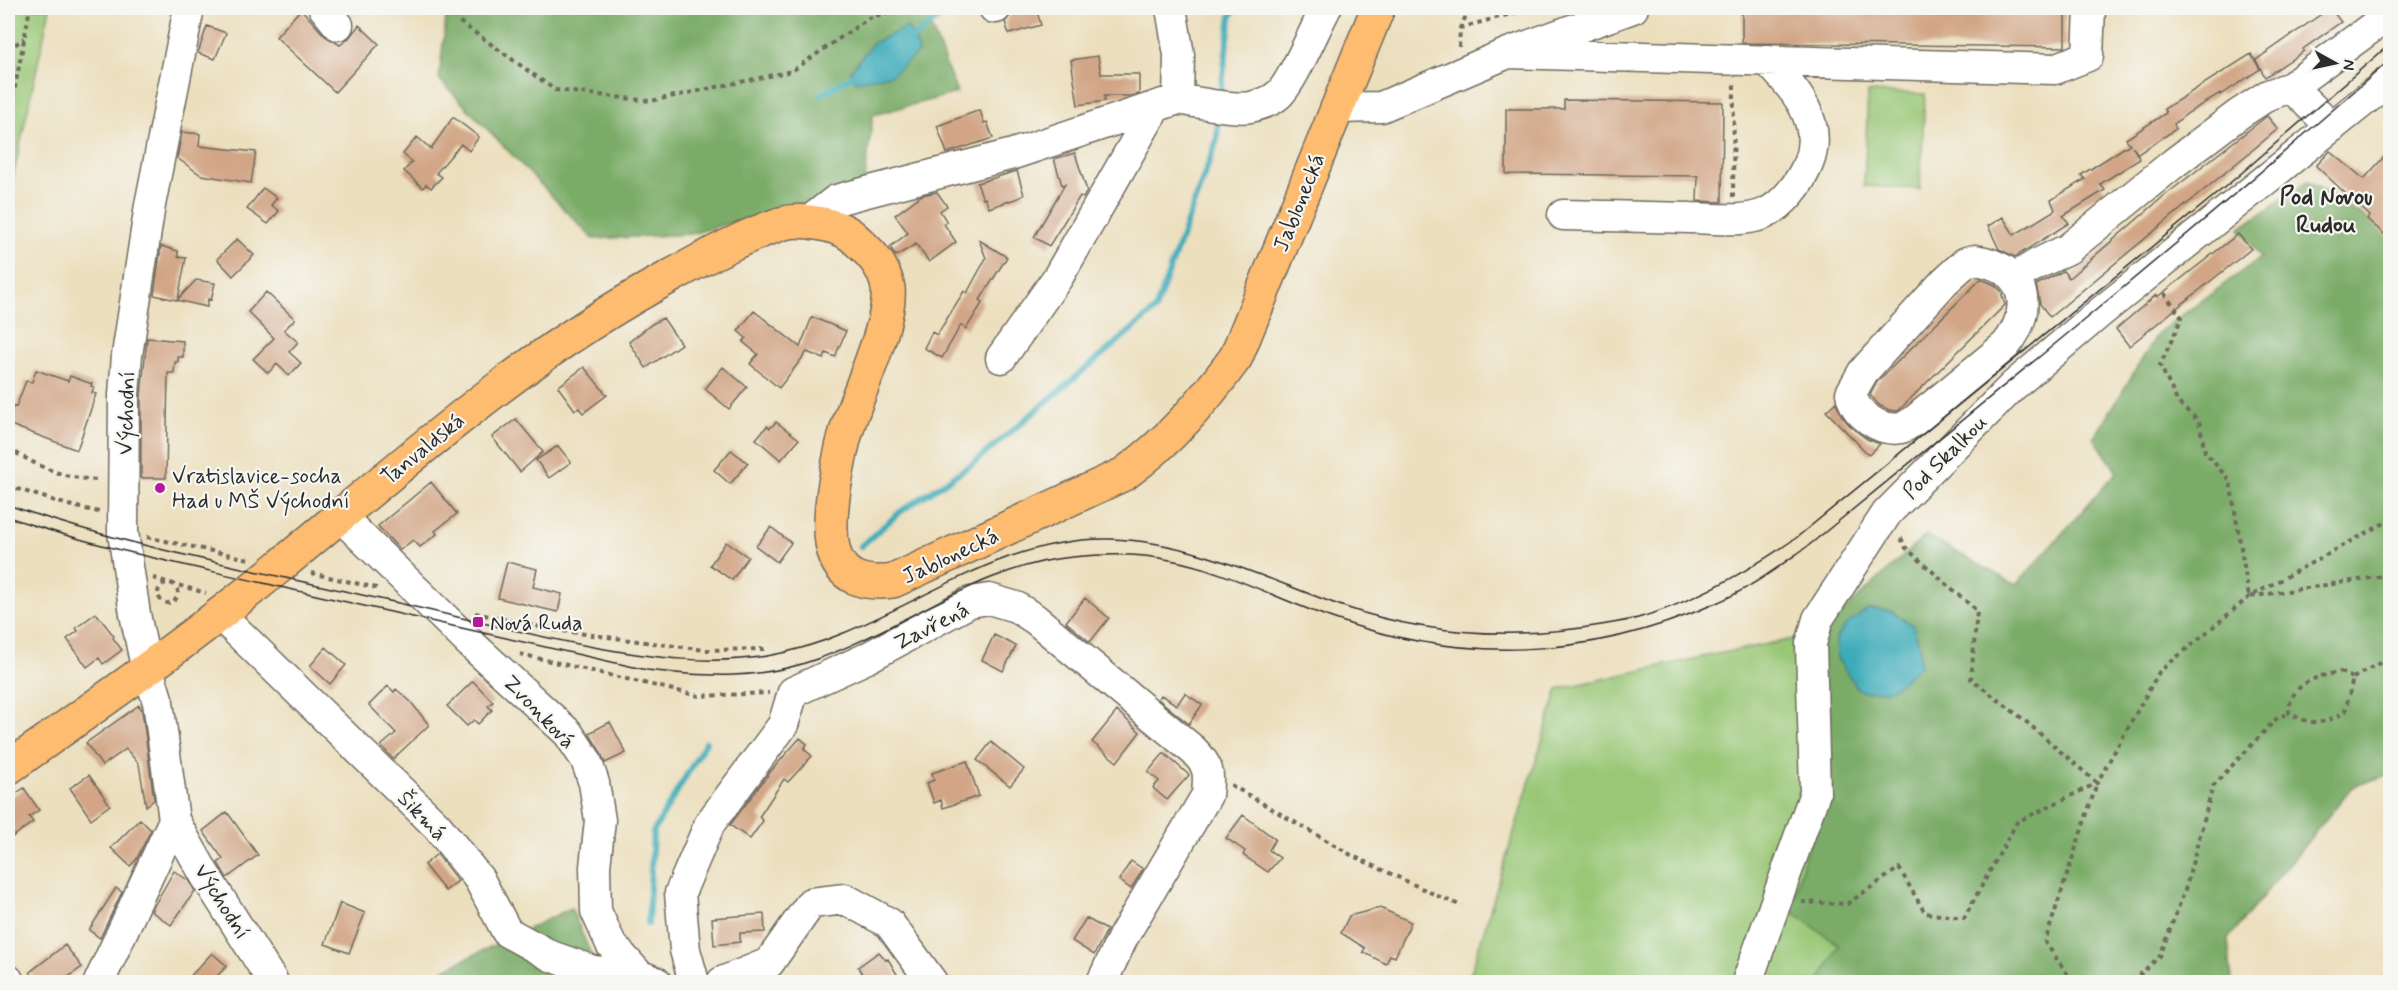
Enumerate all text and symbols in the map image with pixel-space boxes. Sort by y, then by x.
north arrow [2305,33,2365,93]
text: N [2337,58,2360,72]
street label: Jablonecká [1268,150,1332,256]
district label: Pod Novou Rudou [2279,182,2373,241]
street label: Východní [112,371,142,456]
street label: Tanvaldská [376,407,471,492]
street label: Pod Skalkou [1897,409,1994,506]
place label: Vratislavice-socha Had u MŠ Východní [172,463,350,516]
marker: Vratislavice-socha Had u MŠ Východní [153,481,167,495]
street label: Jablonecká [898,522,1004,591]
street label: Zavřená [890,596,974,658]
place label: Nová Ruda [490,610,583,638]
marker: Nová Ruda [471,615,485,629]
street label: Zvonková [496,669,581,755]
street label: Šikmá [391,785,452,848]
street label: Východní [187,859,255,945]

